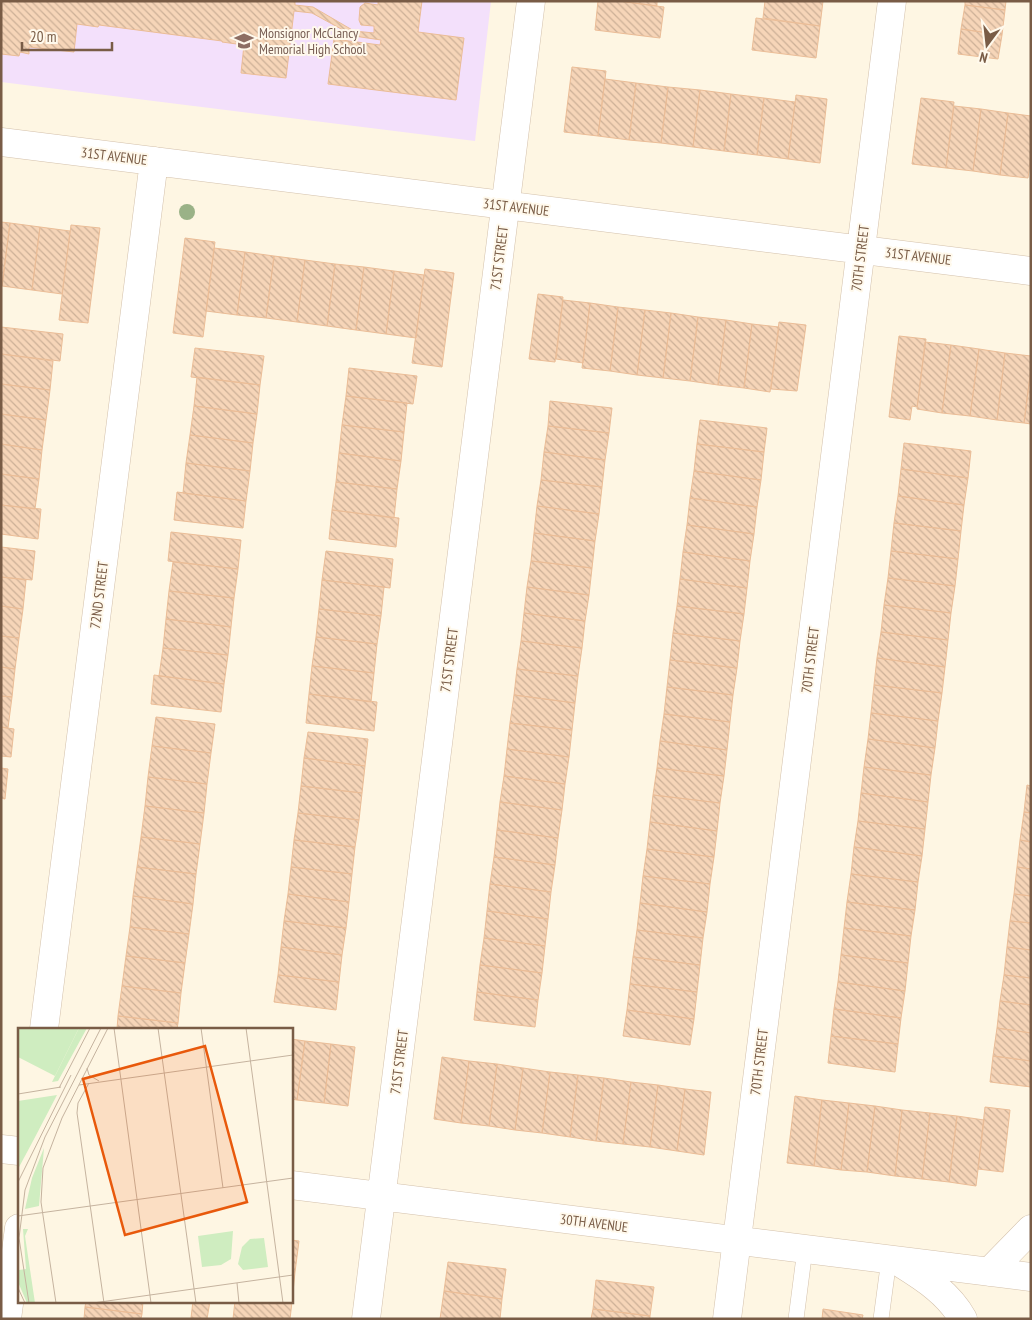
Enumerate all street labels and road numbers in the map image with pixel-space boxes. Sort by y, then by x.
street label: 31ST AVENUE [80,143,148,169]
street label: 31ST AVENUE [482,194,550,220]
street label: 70TH STREET [847,223,873,292]
street label: 71ST STREET [486,224,512,291]
street label: 31ST AVENUE [884,243,952,269]
street label: 72ND STREET [86,560,112,630]
street label: 70TH STREET [797,625,823,694]
street label: 71ST STREET [436,626,462,693]
street label: 70TH STREET [746,1027,772,1096]
street label: 71ST STREET [386,1028,412,1095]
street label: 30TH AVENUE [559,1210,629,1236]

